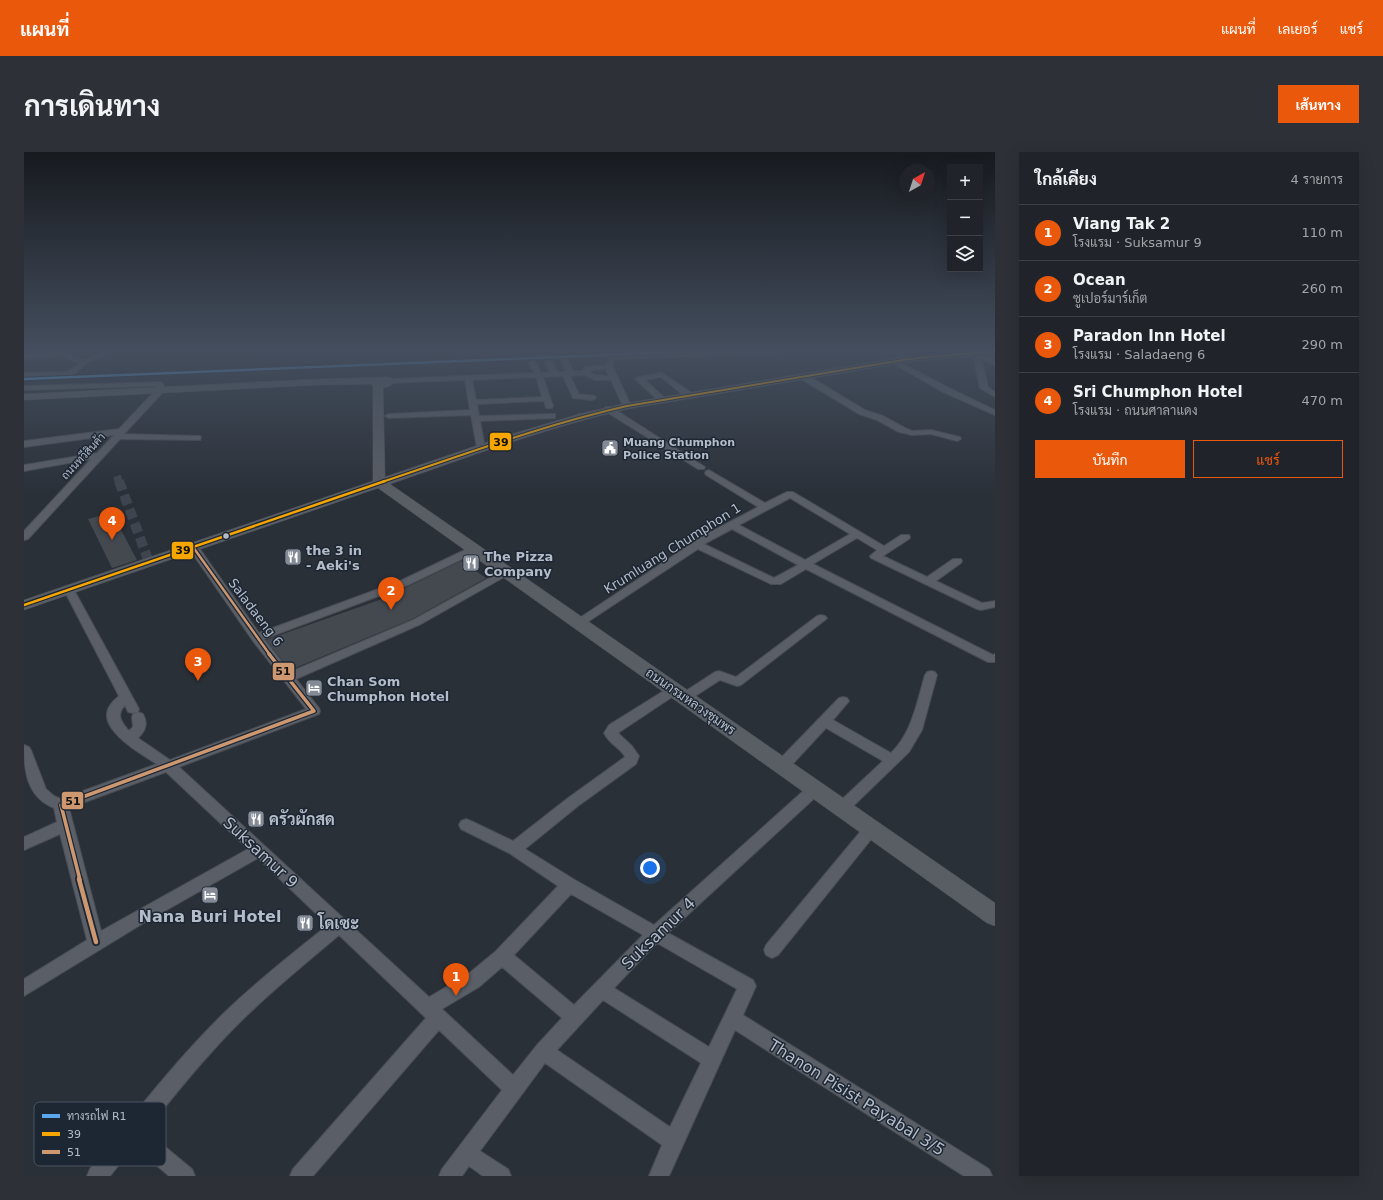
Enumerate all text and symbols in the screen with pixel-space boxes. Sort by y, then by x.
text: แผนที่ [20,18,69,40]
text: แผนที่ [1221,21,1256,37]
text: เลเยอร์ [1278,21,1318,37]
text: แชร์ [1340,21,1363,37]
button: เส้นทาง [1278,85,1359,123]
text: การเดินทาง [24,90,160,123]
north arrow [899,164,935,200]
map controls [947,164,983,272]
button: + [947,164,983,200]
text: ใกล้เคียง [1035,169,1097,189]
text: 4 รายการ [1290,172,1343,187]
button: − [947,200,983,236]
text: Viang Tak 2 [1073,215,1170,233]
text: 1 [1043,225,1053,240]
text: 110 m [1301,225,1343,240]
text: โรงแรม · Suksamur 9 [1073,235,1202,250]
button: layers [947,236,983,272]
text: Ocean [1073,271,1126,289]
text: 2 [1043,281,1053,296]
text: 260 m [1301,281,1343,296]
text: ซูเปอร์มาร์เก็ต [1073,291,1147,306]
text: Paradon Inn Hotel [1073,327,1226,345]
text: 3 [1043,337,1053,352]
text: 290 m [1301,337,1343,352]
text: โรงแรม · Saladaeng 6 [1073,347,1205,362]
text: Sri Chumphon Hotel [1073,383,1243,401]
text: 4 [1043,393,1053,408]
text: 470 m [1301,393,1343,408]
text: โรงแรม · ถนนศาลาแดง [1073,403,1198,418]
street label: ถนนทวีสินค้า [57,429,108,482]
line badge: 39 [489,432,512,451]
text: 39 [493,436,509,449]
place label: Muang Chumphon Police Station [623,436,735,462]
public building icon: Muang Chumphon Police Station [600,438,620,458]
button: บันทึก [1035,440,1185,478]
button: แชร์ [1193,440,1343,478]
street label: Krumluang Chumphon 1 [601,500,743,597]
pin: 4 [99,507,125,540]
unlabelled marker [221,531,231,541]
line badge: 39 [171,541,194,560]
place label: the 3 in - Aeki's [306,543,362,573]
text: 39 [175,544,191,557]
restaurant icon: the 3 in - Aeki's [283,547,303,567]
place label: The Pizza Company [484,549,553,579]
restaurant icon: The Pizza Company [461,553,481,573]
street label: Saladaeng 6 [225,575,286,649]
pin: 2 [378,577,404,610]
pin: 3 [185,648,211,681]
line badge: 51 [272,662,295,681]
text: 51 [275,665,291,678]
street label: ถนนกรมหลวงชุมพร [642,665,738,740]
place label: Chan Som Chumphon Hotel [327,674,449,704]
hotel icon: Chan Som Chumphon Hotel [304,678,324,698]
line badge: 51 [61,791,84,810]
text: 51 [65,795,81,808]
restaurant icon: ครัวผักสด [246,809,266,829]
place label: ครัวผักสด [269,809,335,829]
street label: Suksamur 9 [219,813,302,892]
your location [640,858,660,878]
hotel icon: Nana Buri Hotel [200,885,220,905]
street label: Suksamur 4 [617,893,699,973]
place label: Nana Buri Hotel [139,907,281,926]
place label: โดเซะ [317,912,359,933]
restaurant icon: โดเซะ [295,913,315,933]
pin: 1 [443,963,469,996]
street label: Thanon Pisist Payabal 3/5 [764,1035,948,1160]
legend [34,1102,166,1166]
text: ทางรถไฟ R1 [67,1108,127,1123]
text: 39 [67,1128,81,1141]
text: 51 [67,1146,81,1159]

